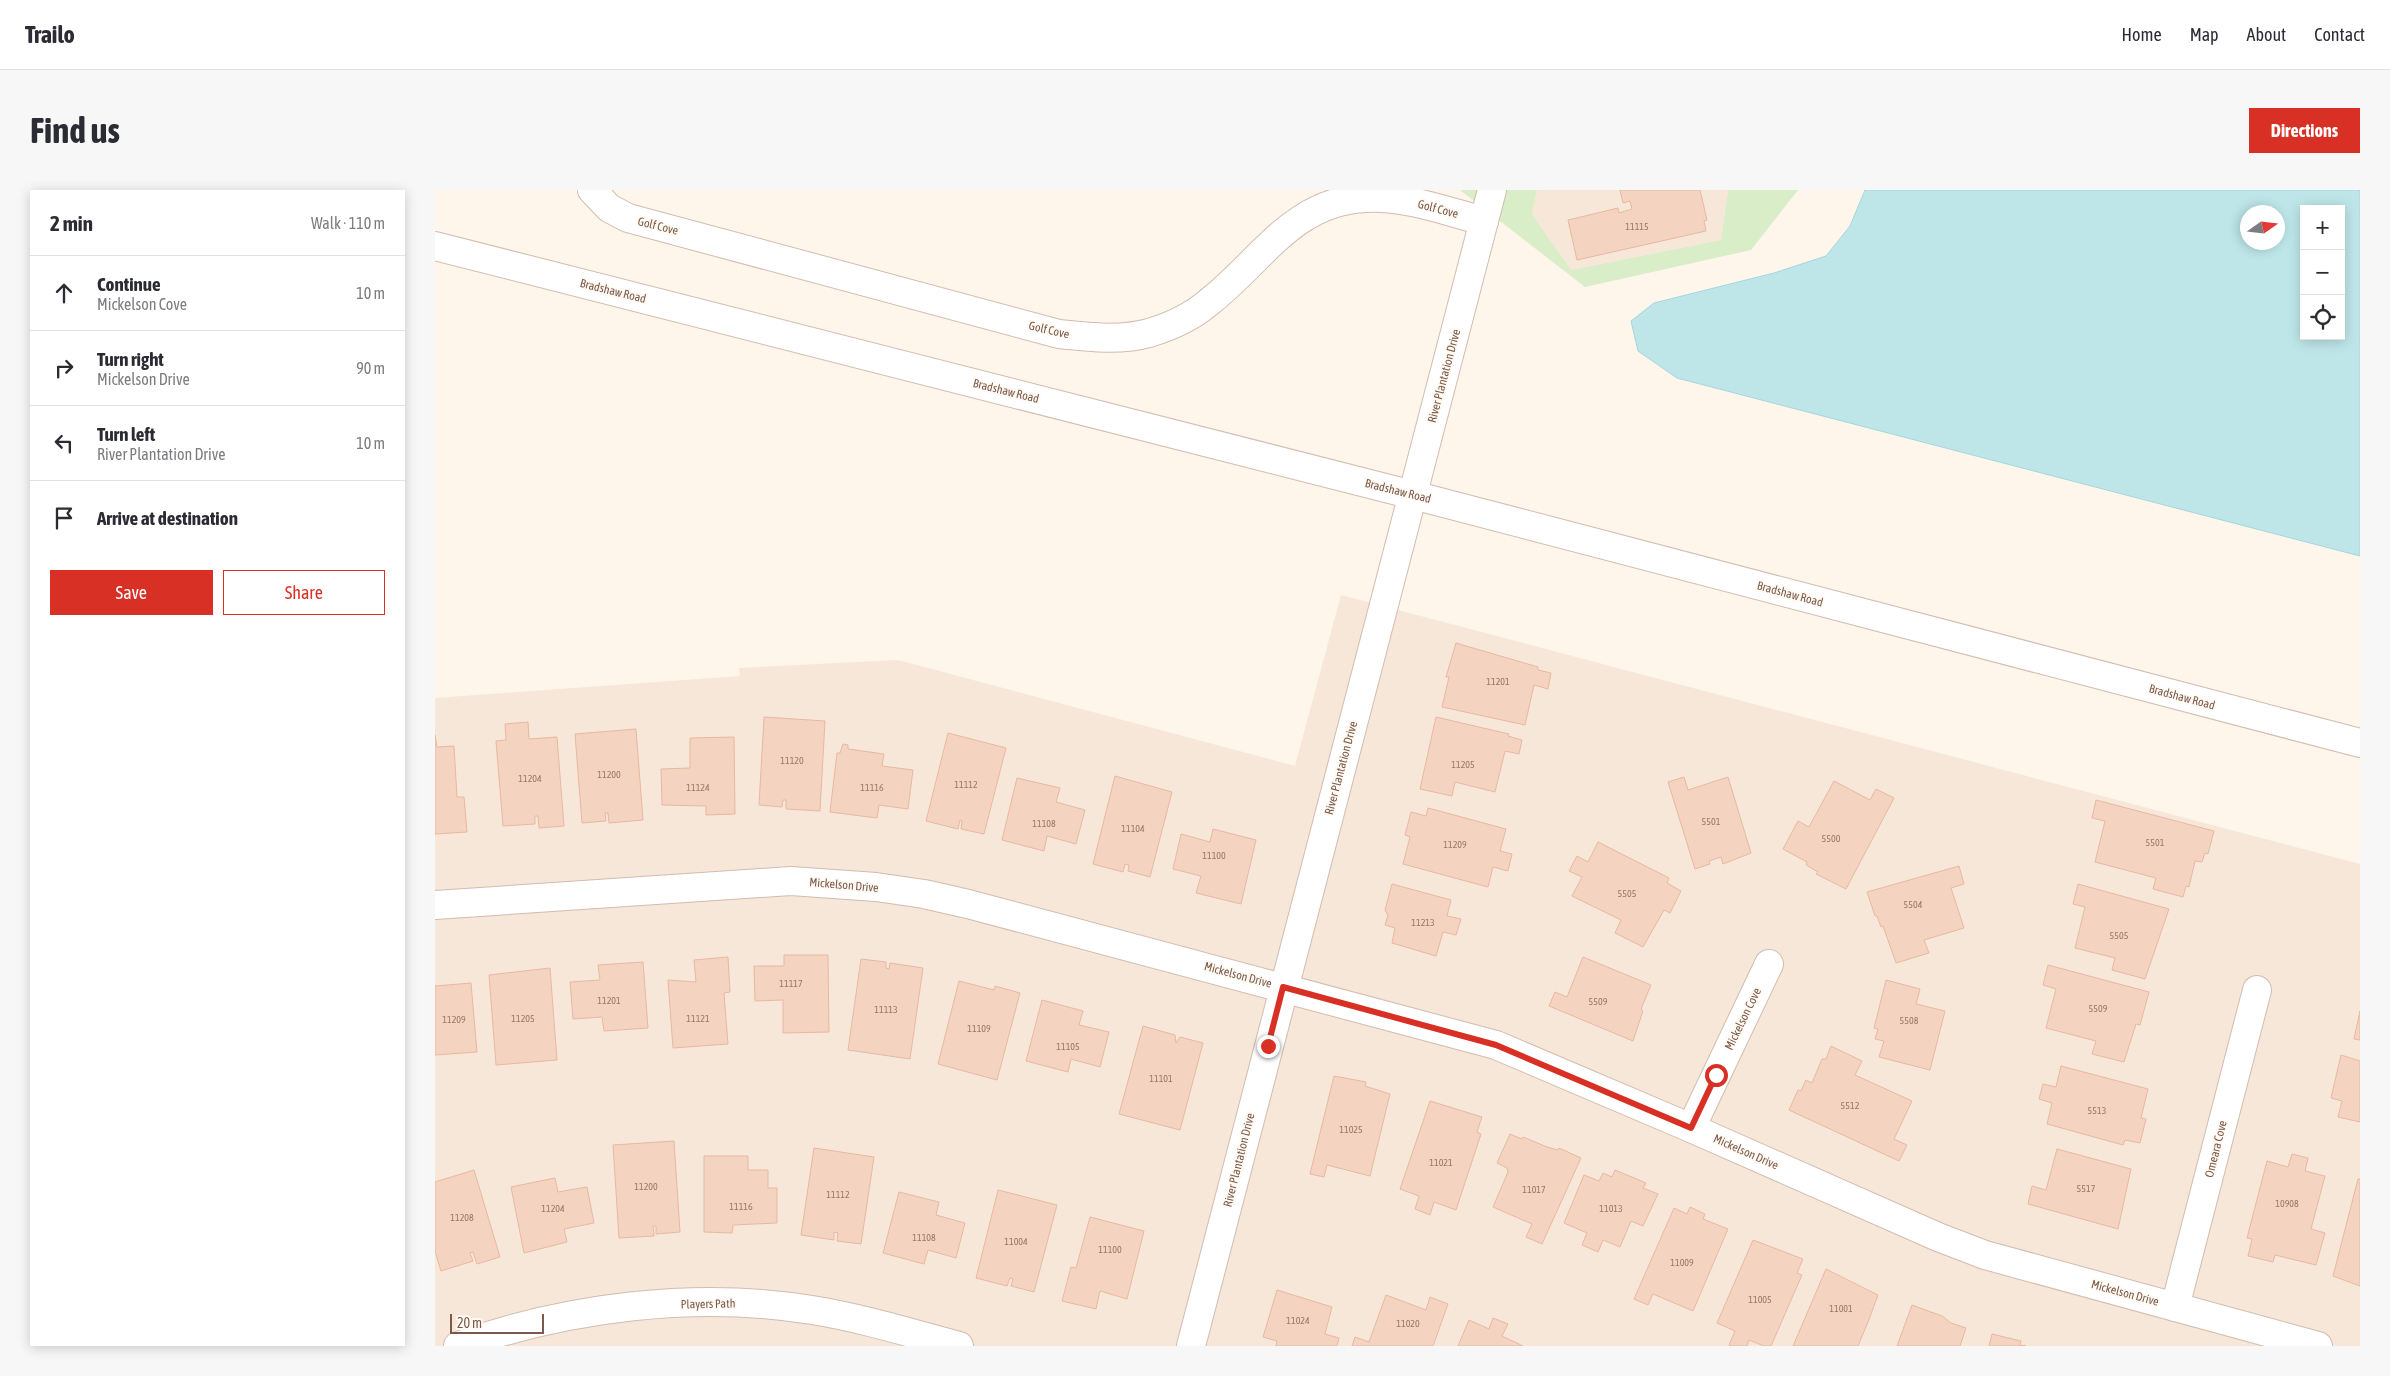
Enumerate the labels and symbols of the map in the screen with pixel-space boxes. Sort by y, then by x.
street label: Golf Cove [1416,197,1460,221]
north arrow [2240,205,2285,250]
street label: Golf Cove [636,214,680,238]
house number: 11115 [1625,221,1649,232]
street label: Bradshaw Road [579,276,647,306]
street label: Golf Cove [1027,319,1071,341]
street label: River Plantation Drive [1425,328,1463,424]
street label: Bradshaw Road [972,376,1040,406]
street label: Bradshaw Road [1364,476,1432,506]
street label: Bradshaw Road [1756,578,1824,610]
house number: 11201 [1486,676,1510,687]
street label: Bradshaw Road [2148,681,2216,713]
street label: River Plantation Drive [1322,720,1360,816]
house number: 11120 [780,755,804,766]
house number: 11205 [1451,759,1475,770]
house number: 11200 [597,769,621,780]
house number: 11204 [518,773,542,784]
house number: 11112 [954,779,978,790]
house number: 11124 [686,782,710,793]
house number: 11116 [860,782,884,793]
house number: 5501 [1702,816,1721,827]
house number: 11108 [1032,818,1056,829]
house number: 11104 [1121,823,1145,834]
house number: 5500 [1822,833,1841,844]
house number: 5501 [2146,837,2165,848]
house number: 11209 [1443,839,1467,850]
house number: 11100 [1202,850,1226,861]
street label: Mickelson Drive [809,875,879,895]
house number: 5505 [1618,888,1637,899]
house number: 5504 [1904,899,1923,910]
house number: 11213 [1411,917,1435,928]
house number: 5505 [2110,930,2129,941]
street label: Mickelson Drive [1203,959,1273,991]
house number: 11117 [779,978,803,989]
street label: Mickelson Cove [1722,986,1764,1052]
house number: 11201 [597,995,621,1006]
house number: 5509 [1589,996,1608,1007]
house number: 5509 [2089,1003,2108,1014]
house number: 11113 [874,1004,898,1015]
house number: 11205 [511,1013,535,1024]
house number: 11121 [686,1013,710,1024]
house number: 11209 [442,1014,466,1025]
house number: 5508 [1900,1015,1919,1026]
house number: 11109 [967,1023,991,1034]
route end [1257,1035,1280,1058]
house number: 11105 [1056,1041,1080,1052]
route start [1705,1064,1728,1087]
house number: 11101 [1149,1073,1173,1084]
house number: 5512 [1841,1100,1860,1111]
house number: 5513 [2088,1105,2107,1116]
street label: River Plantation Drive [1221,1112,1257,1208]
street label: Omeara Cove [2202,1119,2230,1179]
house number: 11025 [1339,1124,1363,1135]
street label: Mickelson Drive [1711,1131,1781,1173]
house number: 11021 [1429,1157,1453,1168]
house number: 11200 [634,1181,658,1192]
house number: 5517 [2077,1183,2096,1194]
house number: 11017 [1522,1184,1546,1195]
house number: 11112 [826,1189,850,1200]
house number: 10908 [2275,1198,2299,1209]
house number: 11116 [729,1201,753,1212]
house number: 11204 [541,1203,565,1214]
house number: 11013 [1599,1203,1623,1214]
house number: 11208 [450,1212,474,1223]
house number: 11108 [912,1232,936,1243]
house number: 11004 [1004,1236,1028,1247]
house number: 11100 [1098,1244,1122,1255]
house number: 11009 [1670,1257,1694,1268]
street label: Mickelson Drive [2090,1277,2160,1309]
house number: 11005 [1748,1294,1772,1305]
street label: Players Path [680,1297,736,1311]
house number: 11001 [1829,1303,1853,1314]
scale bar [450,1311,544,1334]
house number: 11024 [1286,1315,1310,1326]
house number: 11020 [1396,1318,1420,1329]

